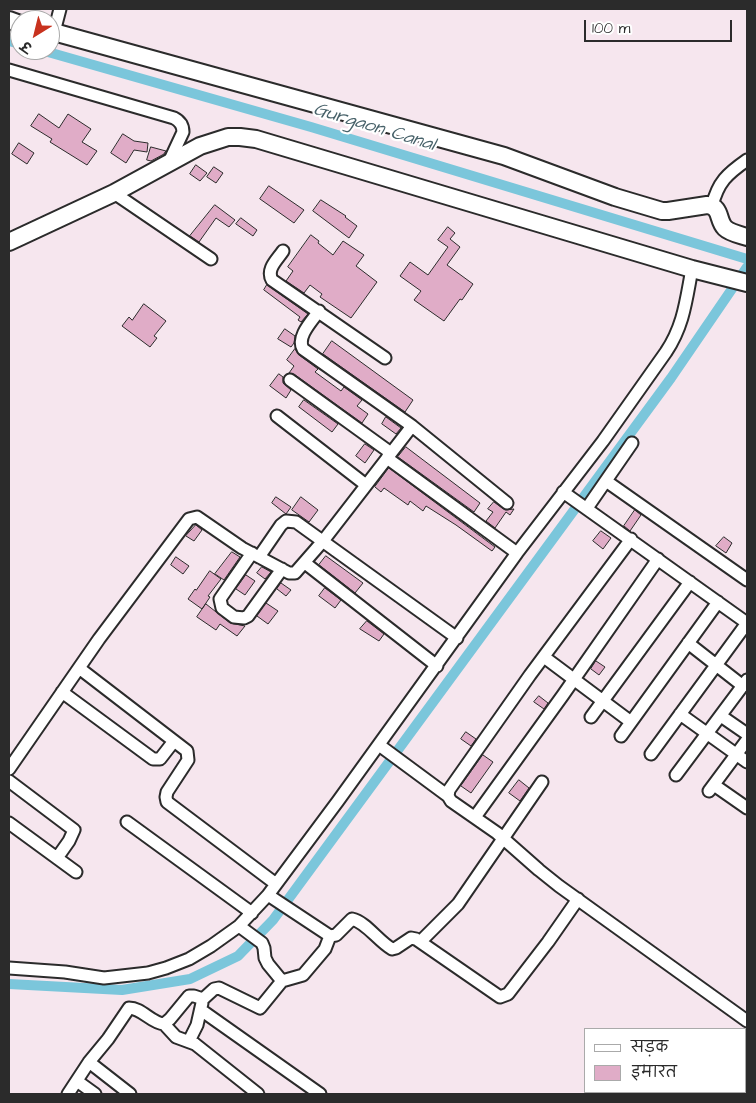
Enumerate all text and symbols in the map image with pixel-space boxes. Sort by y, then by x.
north arrow [10,10,60,60]
scale bar [586,10,734,42]
text: 100 m [592,18,631,39]
text: उ [17,35,36,57]
water label: Gurgaon Canal [311,99,437,157]
legend [584,1028,746,1093]
text: सड़क [631,1037,668,1058]
text: इमारत [631,1062,677,1083]

